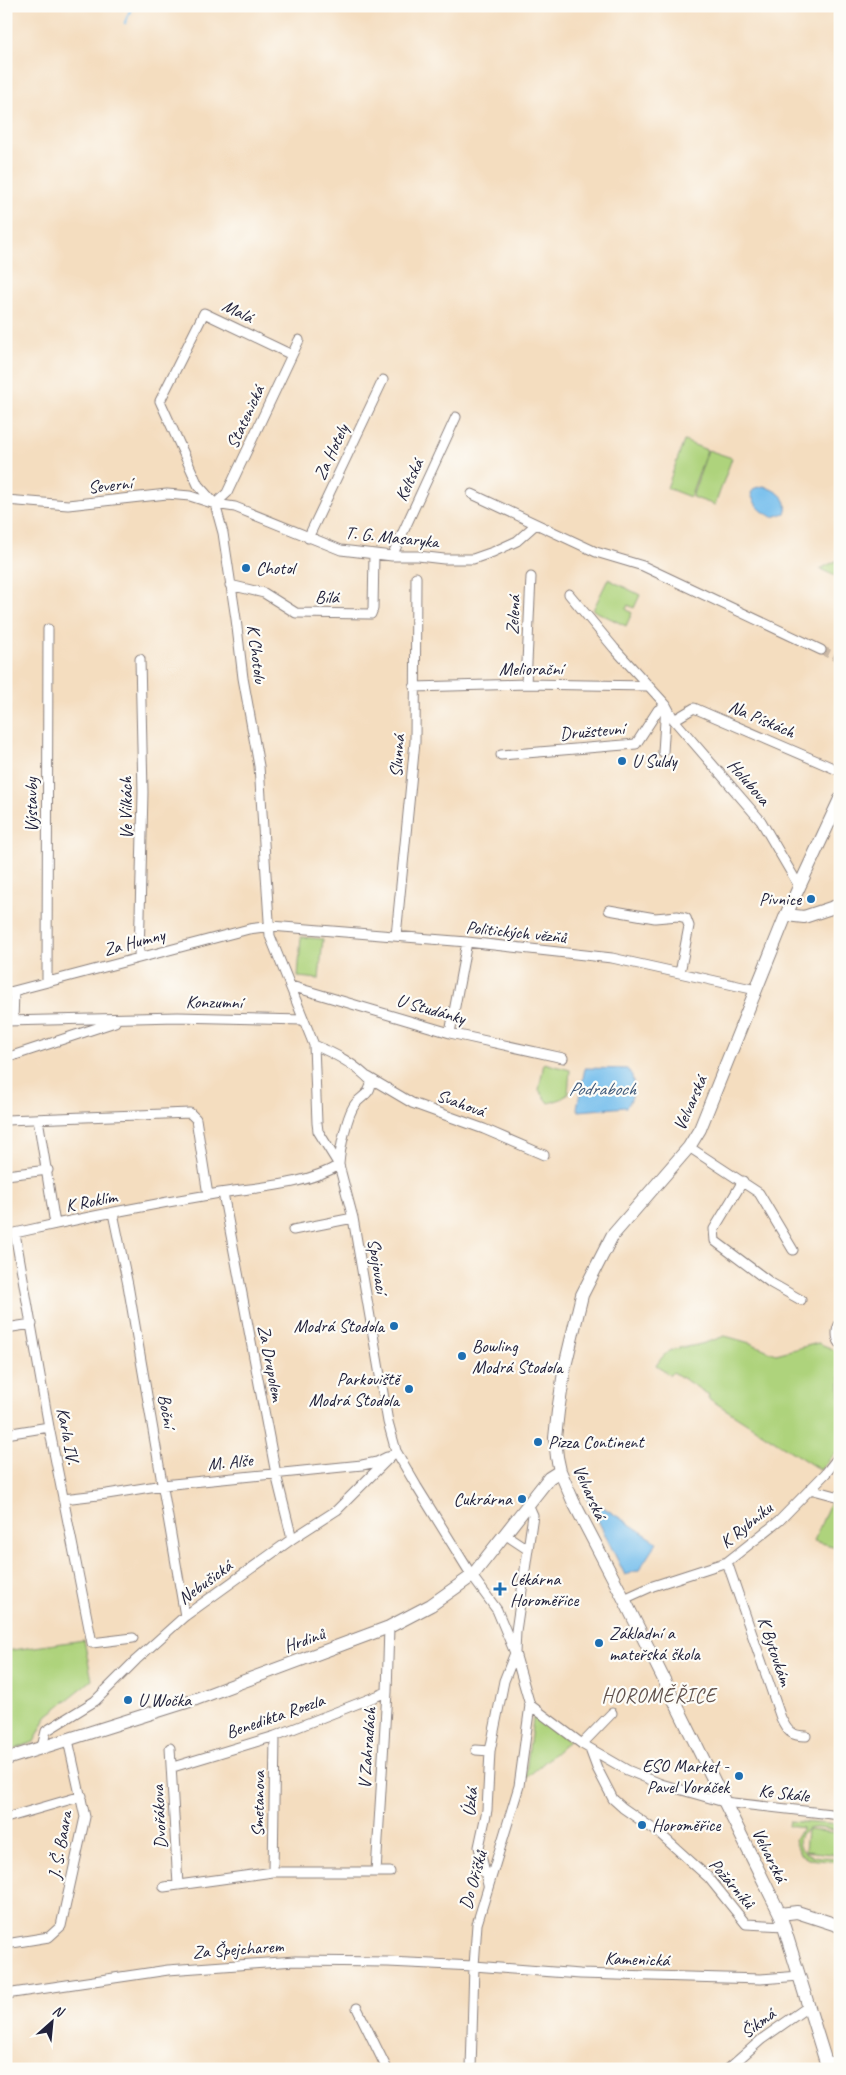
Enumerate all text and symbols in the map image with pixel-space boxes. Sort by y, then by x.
street label: Malá [219,294,259,329]
street label: Statenická [221,380,270,452]
street label: Za Hotely [309,419,354,483]
street label: Keltská [390,454,429,505]
street label: Severní [87,471,137,498]
street label: T. G. Masaryka [344,521,441,553]
place label: Chotol [256,557,298,579]
marker: Chotol [240,562,252,574]
street label: Bílá [315,586,341,608]
street label: Zelená [501,593,525,635]
street label: K Chotolu [243,624,272,686]
street label: Meliorační [499,658,567,680]
street label: Na Pískách [725,695,799,743]
street label: Družstevní [559,717,629,745]
street label: Slunná [385,732,410,778]
place label: U Suldy [632,750,678,772]
street label: Holubova [723,754,776,811]
marker: U Suldy [616,755,628,767]
street label: Výstavby [20,776,42,832]
street label: Ve Vilkách [115,776,137,839]
place label: Pivnice [759,888,802,910]
marker: Pivnice [805,893,817,905]
street label: Politických vězňů [465,916,568,948]
street label: Za Humny [101,923,169,961]
street label: U Studánky [394,989,470,1030]
street label: Konzumní [186,991,246,1014]
street label: Velvarská [668,1070,713,1134]
water label: Podraboch [568,1077,637,1101]
street label: Svahová [434,1084,490,1123]
street label: K Roklím [64,1185,120,1217]
street label: Spojovací [363,1237,394,1298]
place label: Modrá Stodola [294,1315,386,1337]
marker: Modrá Stodola [388,1320,400,1332]
street label: Za Drupolem [253,1323,290,1405]
place label: Bowling Modrá Stodola [472,1335,564,1378]
marker: Bowling Modrá Stodola [456,1350,468,1362]
place label: Parkoviště Modrá Stodola [309,1368,402,1411]
marker: Parkoviště Modrá Stodola [403,1383,415,1395]
street label: Boční [153,1393,181,1433]
street label: Karla IV. [52,1406,84,1467]
place label: Pizza Continent [548,1431,645,1453]
marker: Pizza Continent [532,1436,544,1448]
street label: M. Alše [206,1449,255,1475]
street label: Velvarská [568,1461,613,1525]
place label: Cukrárna [453,1488,513,1510]
marker: Cukrárna [516,1493,528,1505]
street label: K Rybníku [715,1496,778,1553]
street label: Nebušická [174,1554,238,1609]
place label: Lékárna Horoměřice [510,1568,579,1611]
marker: Lékárna Horoměřice [494,1583,506,1595]
street label: K Bytovkám [753,1614,798,1690]
street label: Hrdinů [281,1622,329,1657]
place label: Základní a mateřská škola [609,1622,701,1665]
marker: Základní a mateřská škola [593,1637,605,1649]
district label: HOROMĚŘICE [602,1683,718,1708]
place label: U Wočka [138,1689,192,1711]
street label: Benedikta Roezla [223,1689,328,1743]
marker: U Wočka [122,1694,134,1706]
street label: V Zahradách [353,1706,381,1790]
place label: ESO Market - Pavel Voráček [642,1755,730,1798]
street label: Smetanova [246,1770,270,1837]
marker: ESO Market - Pavel Voráček [733,1770,745,1782]
street label: Ke Skále [758,1779,812,1807]
street label: Dvořákova [146,1783,172,1849]
street label: Úzká [458,1784,483,1817]
street label: J. Š. Baara [43,1808,77,1882]
place label: Horoměřice [652,1814,721,1836]
marker: Horoměřice [636,1819,648,1831]
street label: Velvarská [747,1824,793,1888]
street label: Do Oříšků [454,1847,492,1912]
street label: Požárníků [704,1854,760,1913]
street label: Za Špejcharem [192,1935,285,1963]
street label: Kamenická [604,1947,672,1971]
north arrow [28,1998,78,2048]
text: N [50,2001,67,2021]
street label: Šikmá [736,2002,781,2043]

